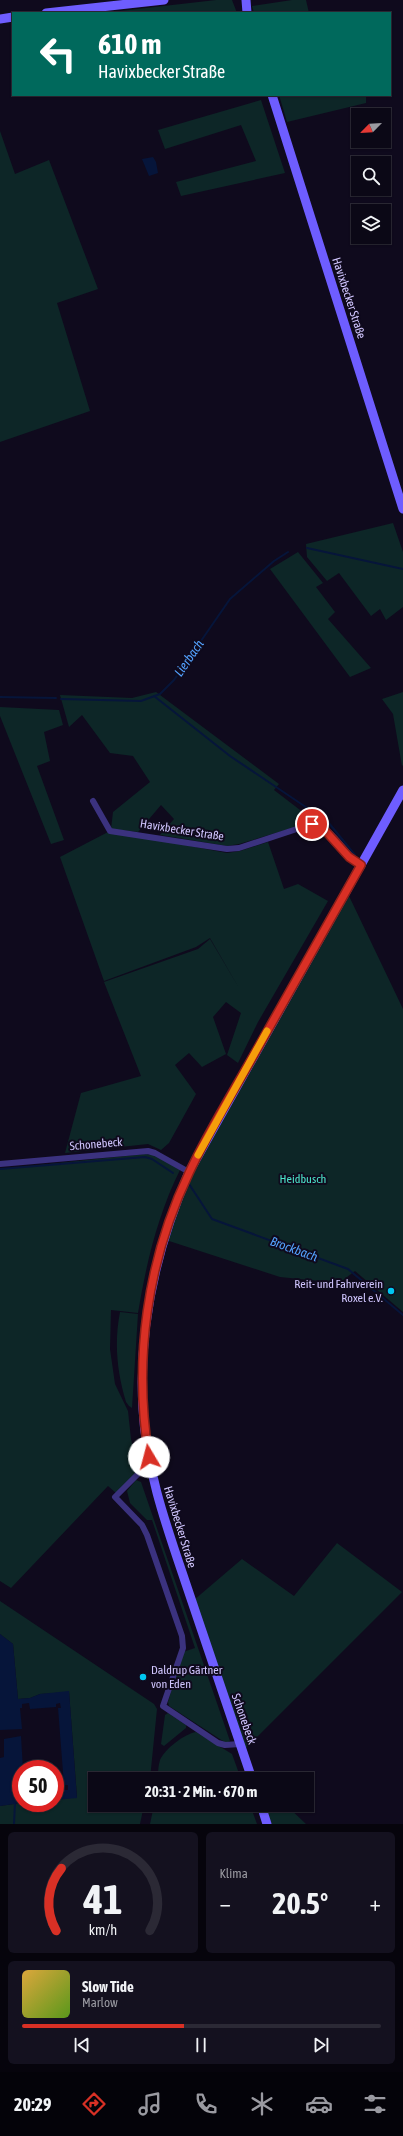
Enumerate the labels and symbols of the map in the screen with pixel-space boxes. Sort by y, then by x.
north arrow [351,108,391,148]
street label: Havixbecker Straße [329,256,369,340]
water label: Lierbach [171,636,207,679]
pin [295,807,329,841]
street label: Havixbecker Straße [139,816,225,844]
street label: Schonebeck [69,1135,124,1153]
park label: Heidbusch [280,1172,326,1186]
water label: Brockbach [268,1233,321,1265]
place label: Reit- und Fahrverein Roxel e.V. [294,1277,383,1305]
marker: Reit- und Fahrverein Roxel e.V. [386,1286,396,1296]
position arrow [128,1436,170,1478]
street label: Havixbecker Straße [161,1484,199,1570]
place label: Daldrup Gärtner von Eden [151,1663,223,1691]
marker: Daldrup Gärtner von Eden [138,1672,148,1682]
street label: Schonebeck [229,1692,259,1747]
speed limit sign: 50 [12,1760,64,1812]

